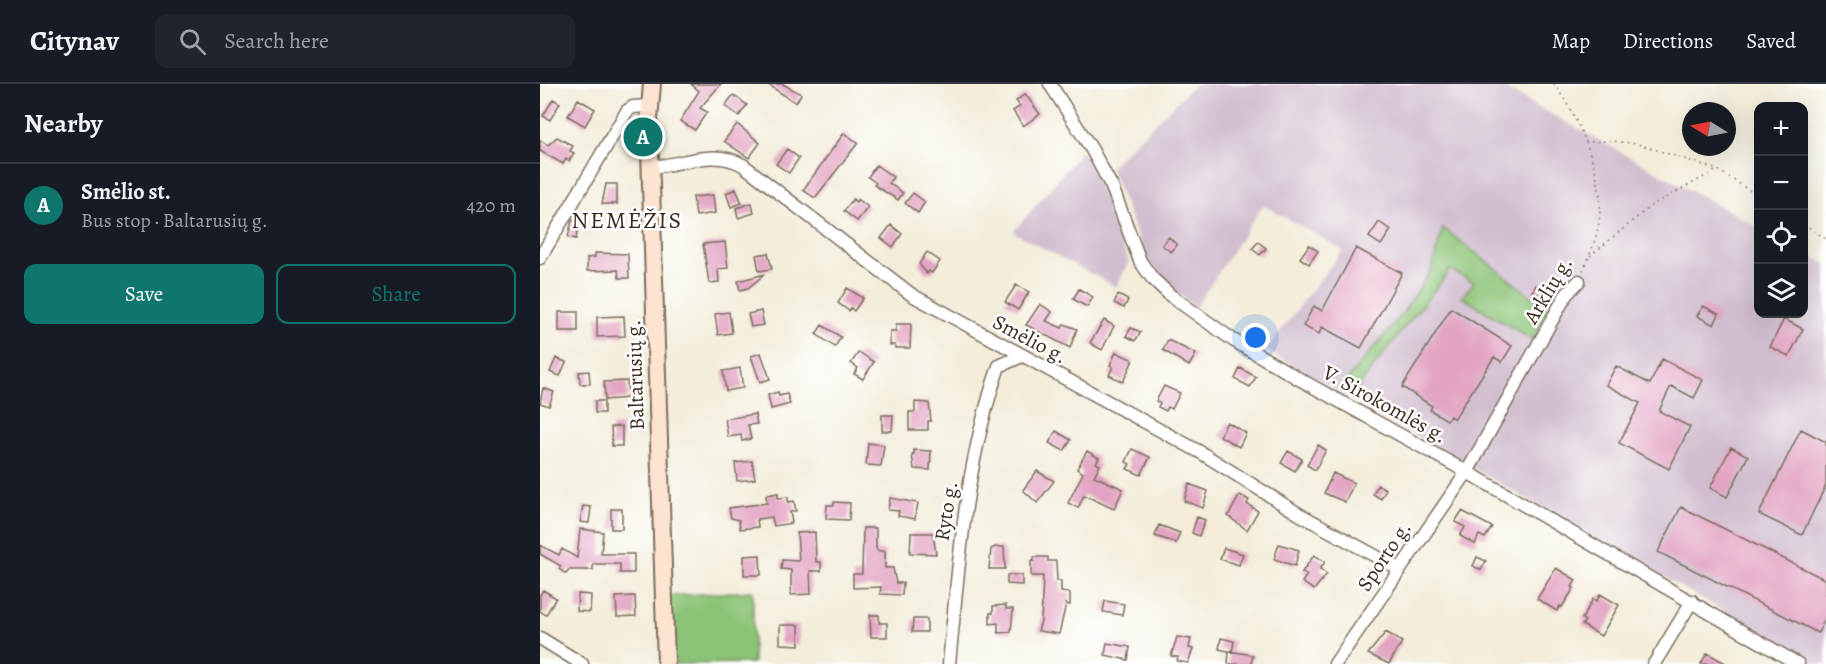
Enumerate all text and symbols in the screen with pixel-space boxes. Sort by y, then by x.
search box [155,14,575,68]
text: Citynav [30,22,119,60]
icon: search [176,25,209,58]
text: Search here [224,26,329,56]
text: Map [1552,27,1590,55]
text: Directions [1623,27,1713,55]
text: Saved [1746,27,1796,55]
north arrow [1682,102,1736,156]
map controls [1754,102,1808,318]
button: + [1754,102,1808,156]
text: Nearby [24,106,103,141]
pin: A [624,115,662,160]
button: − [1754,156,1808,210]
text: Smėlio st. [81,177,171,207]
text: A [37,192,50,219]
text: 420 m [466,192,516,219]
district label: NEMĖŽIS [571,204,683,236]
text: Bus stop · Baltarusių g. [81,207,268,234]
button: locate [1754,210,1808,264]
street label: Arklių g. [1516,251,1579,330]
button: Save [24,264,264,324]
button: Share [276,264,516,324]
button: layers [1754,264,1808,318]
street label: Smėlio g. [988,308,1072,370]
street label: Baltarusių g. [619,319,651,431]
your location [1241,323,1270,352]
street label: V. Sirokomlės g. [1317,358,1452,450]
street label: Ryto g. [927,479,965,543]
street label: Sporto g. [1350,515,1418,597]

